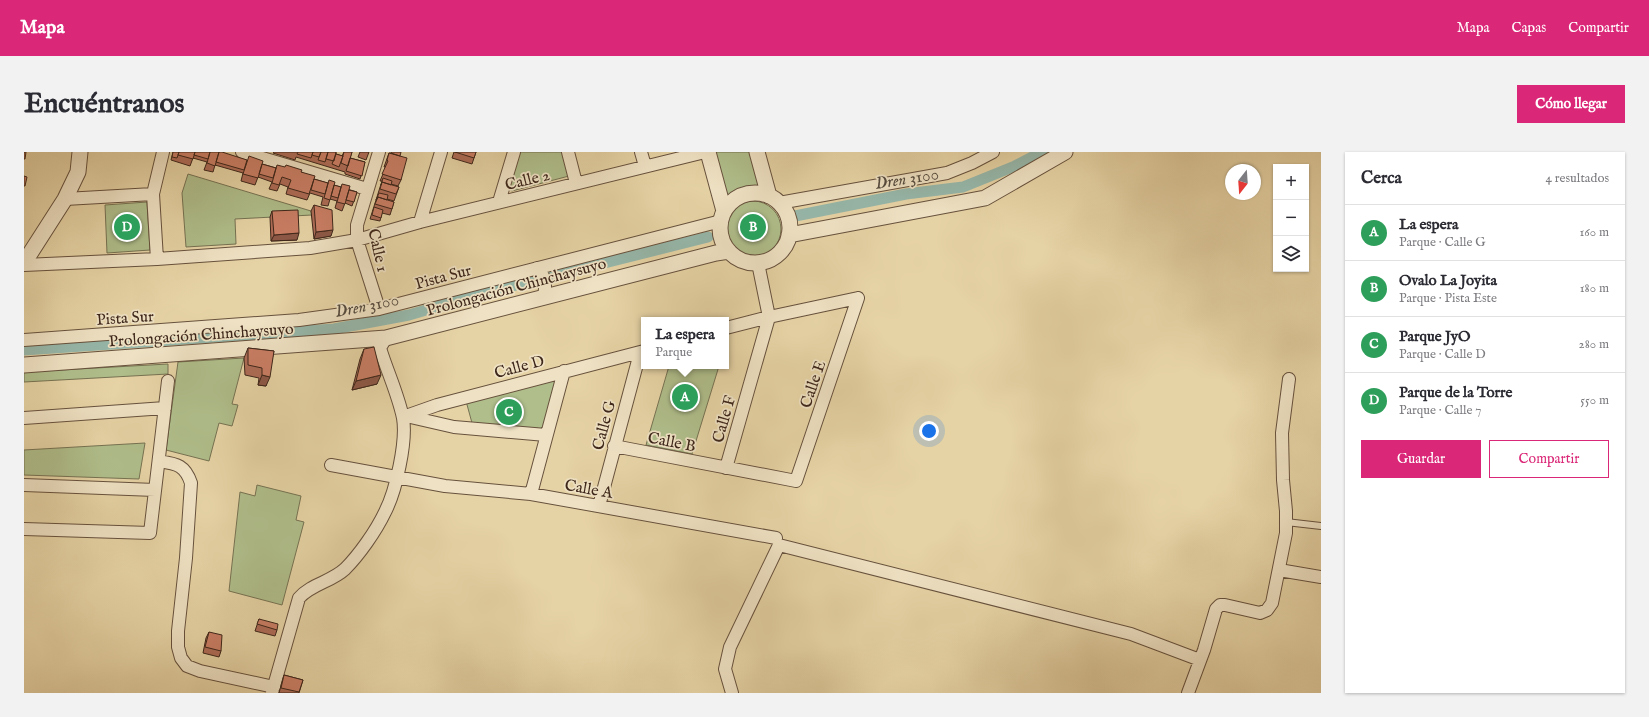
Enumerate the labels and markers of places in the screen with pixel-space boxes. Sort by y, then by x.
pin: D [114,212,140,242]
pin: B [740,212,766,242]
pin: A [672,382,698,412]
pin: C [496,397,522,427]

